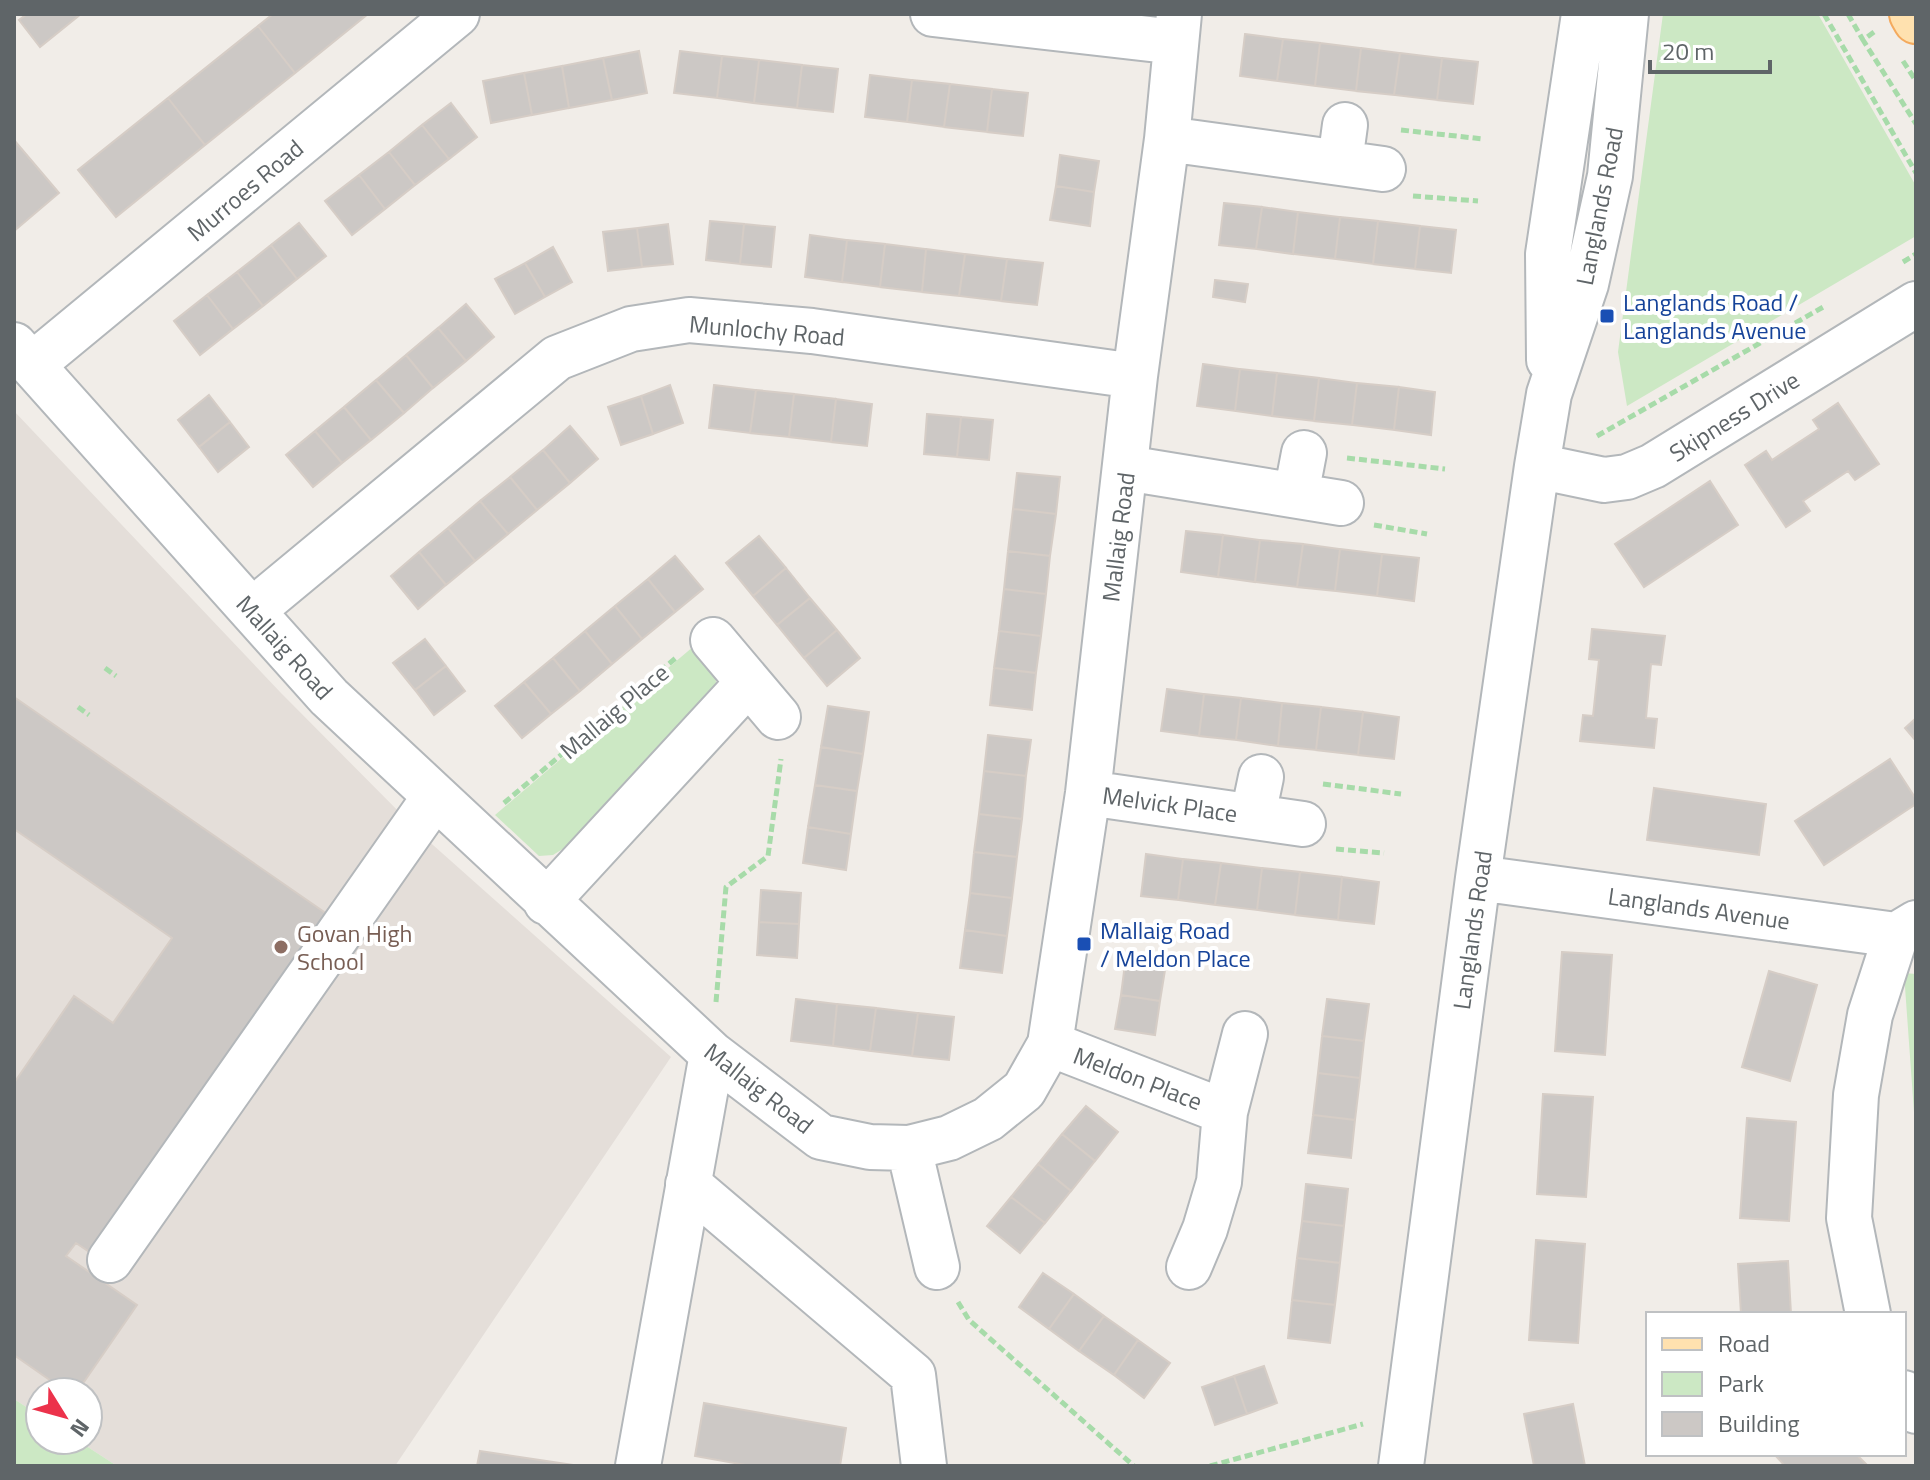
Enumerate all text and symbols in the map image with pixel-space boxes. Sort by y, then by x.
scale bar [1650,24,1770,74]
text: 20 m [1662,33,1714,69]
street label: Langlands Road [1566,124,1632,288]
street label: Murroes Road [179,130,311,250]
place label: Langlands Road / Langlands Avenue [1623,284,1806,348]
street label: Munlochy Road [688,305,846,355]
marker: Langlands Road / Langlands Avenue [1598,307,1616,325]
street label: Skipness Drive [1662,362,1806,470]
street label: Mallaig Road [1092,470,1144,604]
street label: Mallaig Road [228,587,342,707]
street label: Mallaig Place [552,655,676,767]
street label: Melvick Place [1100,777,1240,831]
street label: Langlands Road [1443,848,1501,1012]
street label: Langlands Avenue [1606,877,1792,939]
place label: Mallaig Road / Meldon Place [1100,912,1251,976]
place label: Govan High School [297,915,412,979]
marker: Mallaig Road / Meldon Place [1075,935,1093,953]
marker: Govan High School [272,938,290,956]
street label: Mallaig Road [697,1034,821,1142]
street label: Meldon Place [1068,1037,1208,1119]
legend [1646,1312,1906,1456]
text: Road [1718,1325,1770,1361]
text: Park [1718,1365,1764,1401]
north arrow [24,1376,104,1456]
text: Building [1718,1405,1800,1441]
text: N [62,1412,98,1444]

